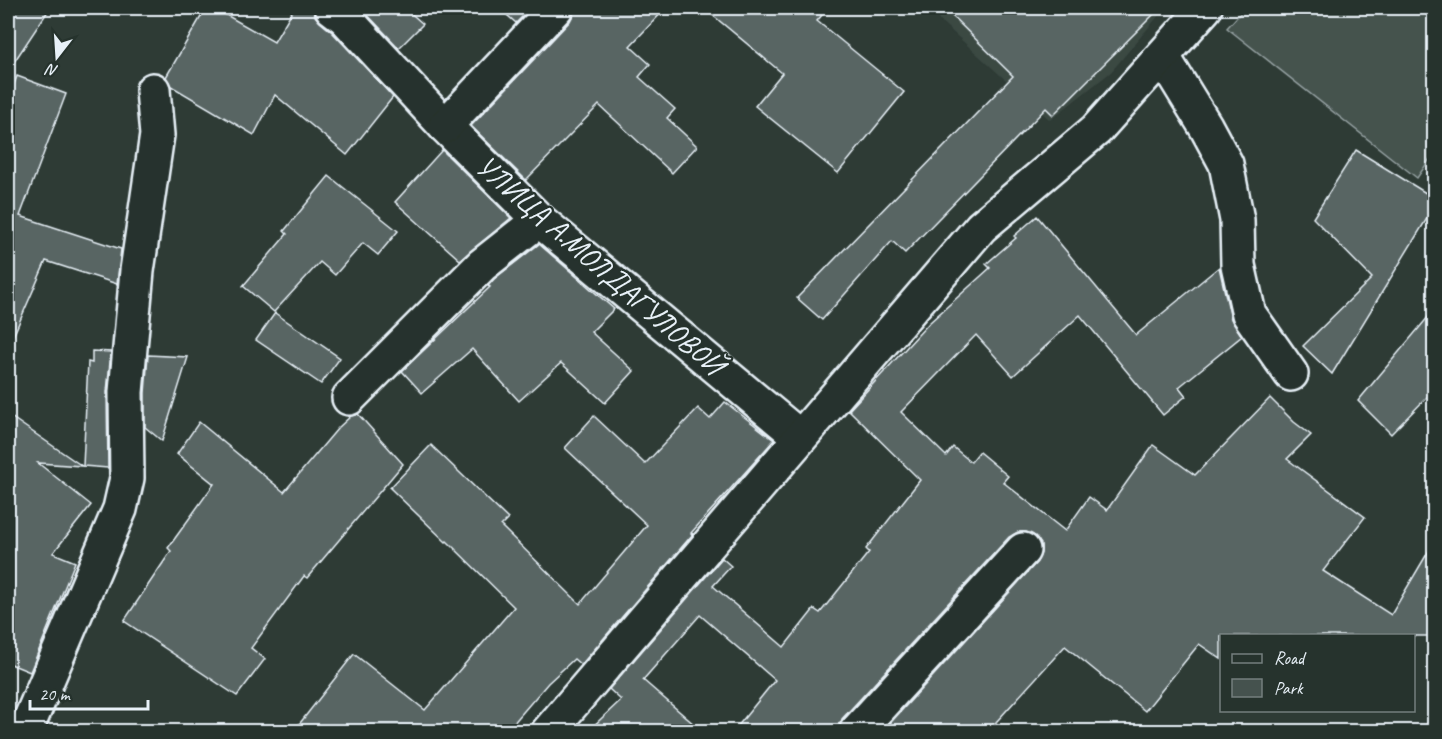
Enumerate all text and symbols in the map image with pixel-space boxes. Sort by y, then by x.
north arrow [27,27,87,87]
text: N [42,58,61,81]
street label: УЛИЦА А.МОЛДАГУЛОВОЙ [468,147,736,387]
legend [1220,634,1415,712]
text: Road [1274,647,1307,669]
scale bar [30,673,148,711]
text: Park [1274,677,1304,699]
text: 20 m [39,683,72,705]

